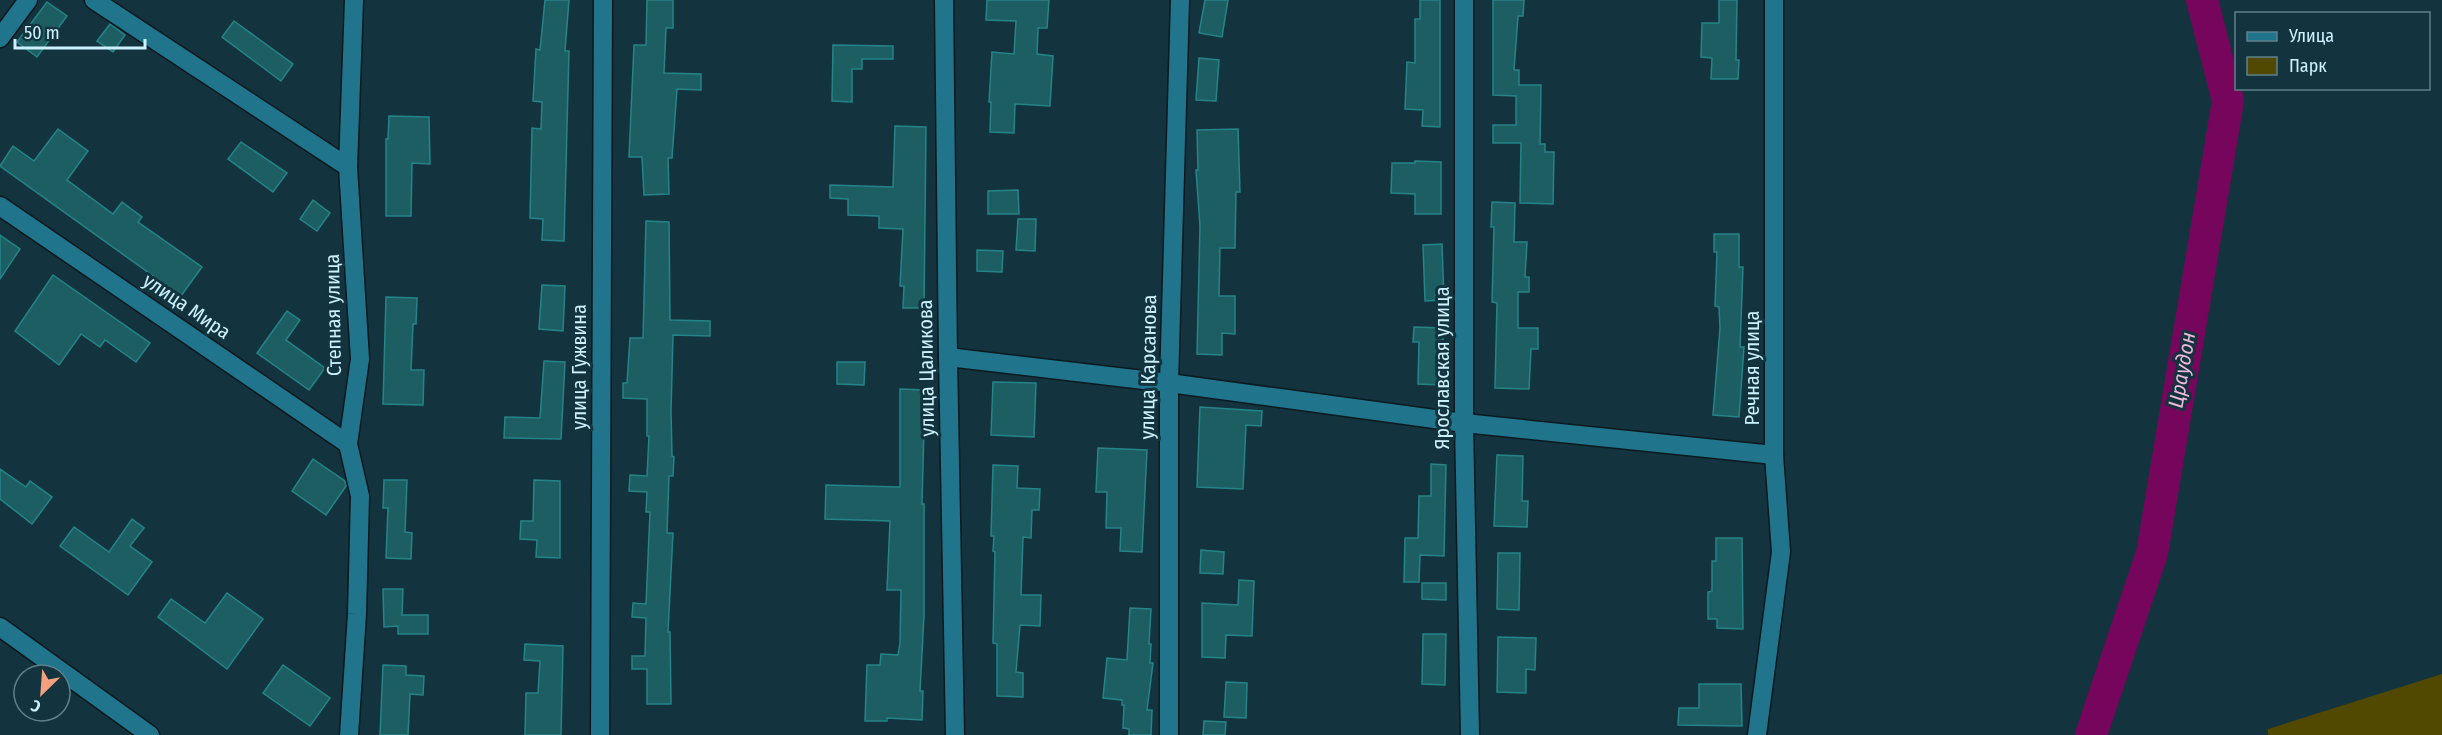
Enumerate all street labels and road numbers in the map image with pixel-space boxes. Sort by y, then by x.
street label: Степная улица [320,254,346,376]
street label: улица Мира [139,268,235,344]
street label: Ярославская улица [1430,287,1454,449]
street label: улица Карсанова [1135,294,1161,440]
street label: улица Цаликова [913,299,939,437]
street label: улица Гужвина [567,304,591,430]
street label: Речная улица [1740,311,1764,425]

